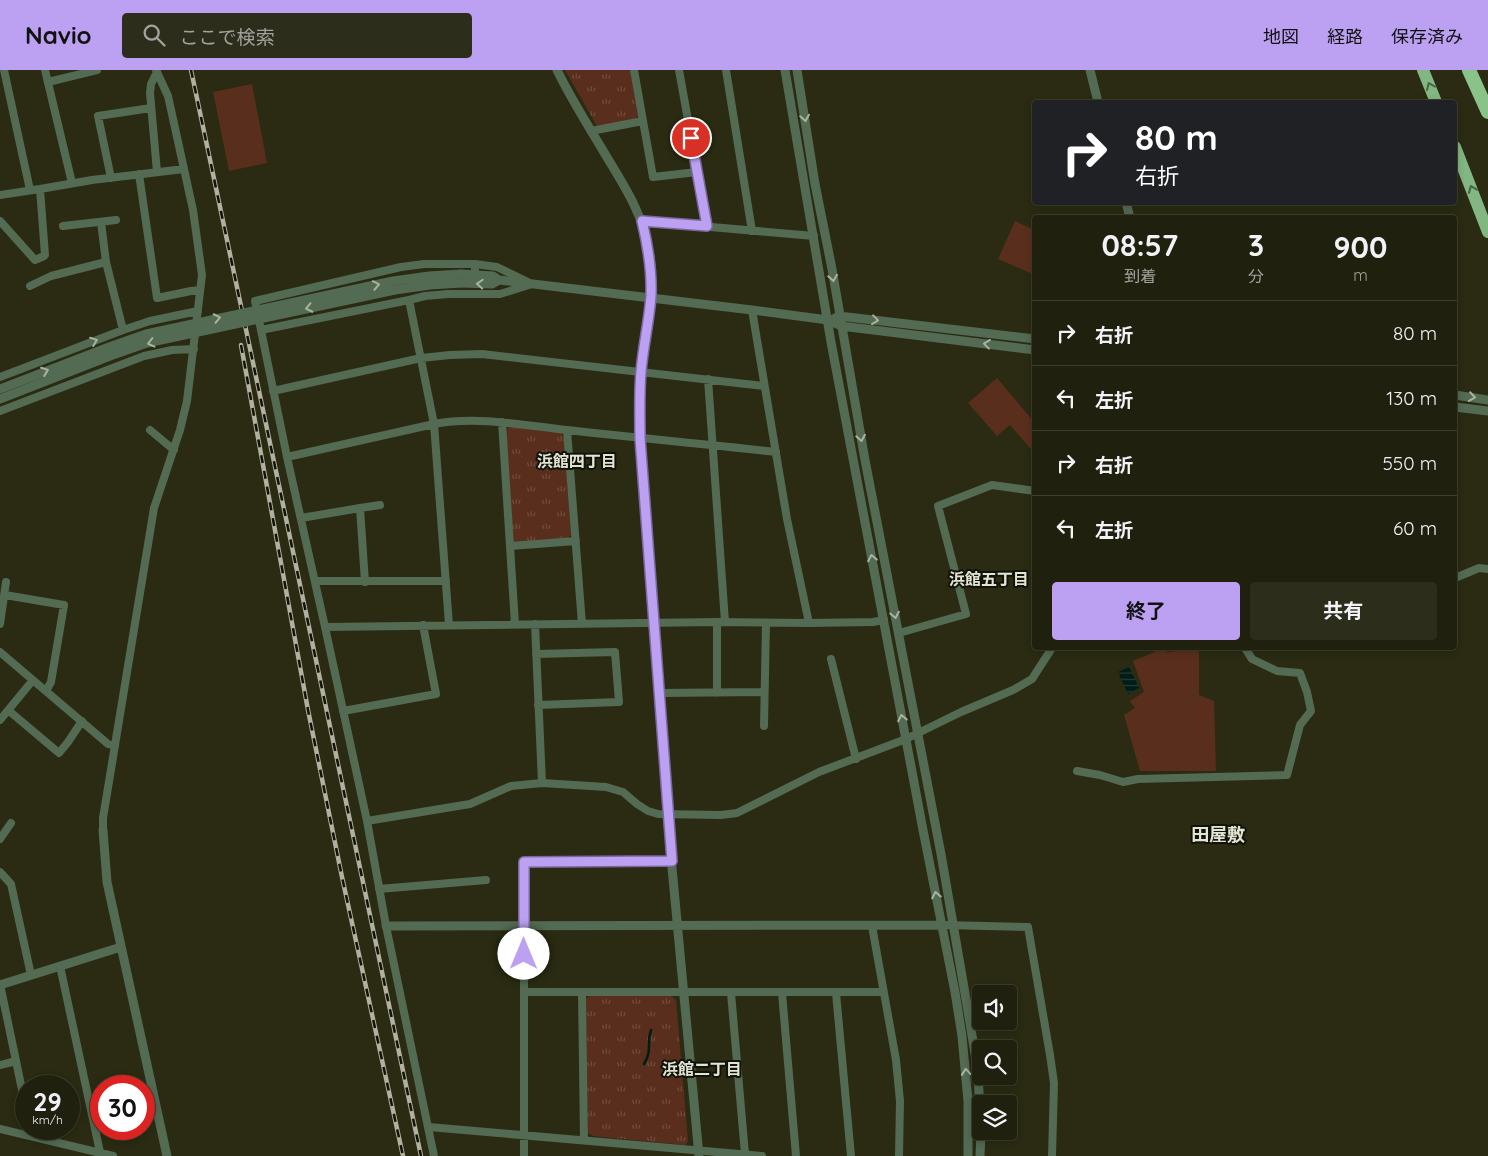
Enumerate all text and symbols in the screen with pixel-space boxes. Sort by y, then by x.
search box [122,13,472,58]
text: Navio [25,20,92,50]
icon: search [140,21,168,49]
text: ここで検索 [180,25,275,49]
text: 地図 [1263,25,1299,48]
text: 経路 [1327,25,1363,48]
text: 保存済み [1391,25,1463,48]
one-way arrow [1425,82,1436,91]
one-way arrow [799,114,809,122]
text: 80 m [1135,115,1218,159]
pin [670,117,712,159]
icon: right [1052,120,1117,185]
icon: arrive [677,124,705,152]
text: 右折 [1135,162,1179,190]
one-way arrow [1468,186,1478,194]
text: 08:57 [1102,226,1178,264]
text: 3 [1248,226,1264,264]
text: 900 [1334,228,1387,266]
text: m [1353,265,1368,285]
text: 到着 [1124,266,1156,286]
text: 分 [1248,266,1264,286]
one-way arrow [828,274,838,282]
one-way arrow [476,278,484,289]
one-way arrow [372,280,380,290]
one-way arrow [305,302,314,313]
one-way arrow [213,314,221,324]
one-way arrow [871,315,880,325]
icon: right [1052,319,1080,347]
text: 80 m [1393,321,1437,345]
text: 右折 [1095,323,1133,347]
one-way arrow [90,336,98,346]
one-way arrow [147,337,155,347]
one-way arrow [982,339,990,350]
one-way arrow [41,367,49,377]
icon: left [1052,384,1080,412]
text: 130 m [1386,386,1437,410]
text: 左折 [1095,388,1133,412]
one-way arrow [1468,391,1476,402]
one-way arrow [856,434,866,443]
icon: right [1052,449,1080,477]
district label: 浜館四丁目 [537,451,617,471]
text: 550 m [1382,451,1437,475]
text: 右折 [1095,453,1133,477]
icon: left [1052,514,1080,542]
text: 60 m [1393,516,1437,540]
text: 左折 [1095,518,1133,542]
one-way arrow [868,554,878,563]
district label: 浜館五丁目 [949,569,1029,589]
button: 終了 [1052,582,1240,640]
button: 共有 [1250,582,1437,640]
one-way arrow [889,610,900,619]
one-way arrow [898,714,908,723]
district label: 田屋敷 [1191,823,1245,846]
one-way arrow [931,891,942,899]
position arrow [497,927,549,979]
map controls [972,985,1017,1140]
button: sound [972,985,1017,1030]
button: search [972,1040,1017,1085]
district label: 浜館二丁目 [662,1059,742,1079]
one-way arrow [961,1068,972,1076]
speed limit sign: 30 [90,1075,155,1140]
text: 29 [33,1086,62,1117]
button: layers [972,1095,1017,1140]
text: km/h [32,1112,63,1127]

